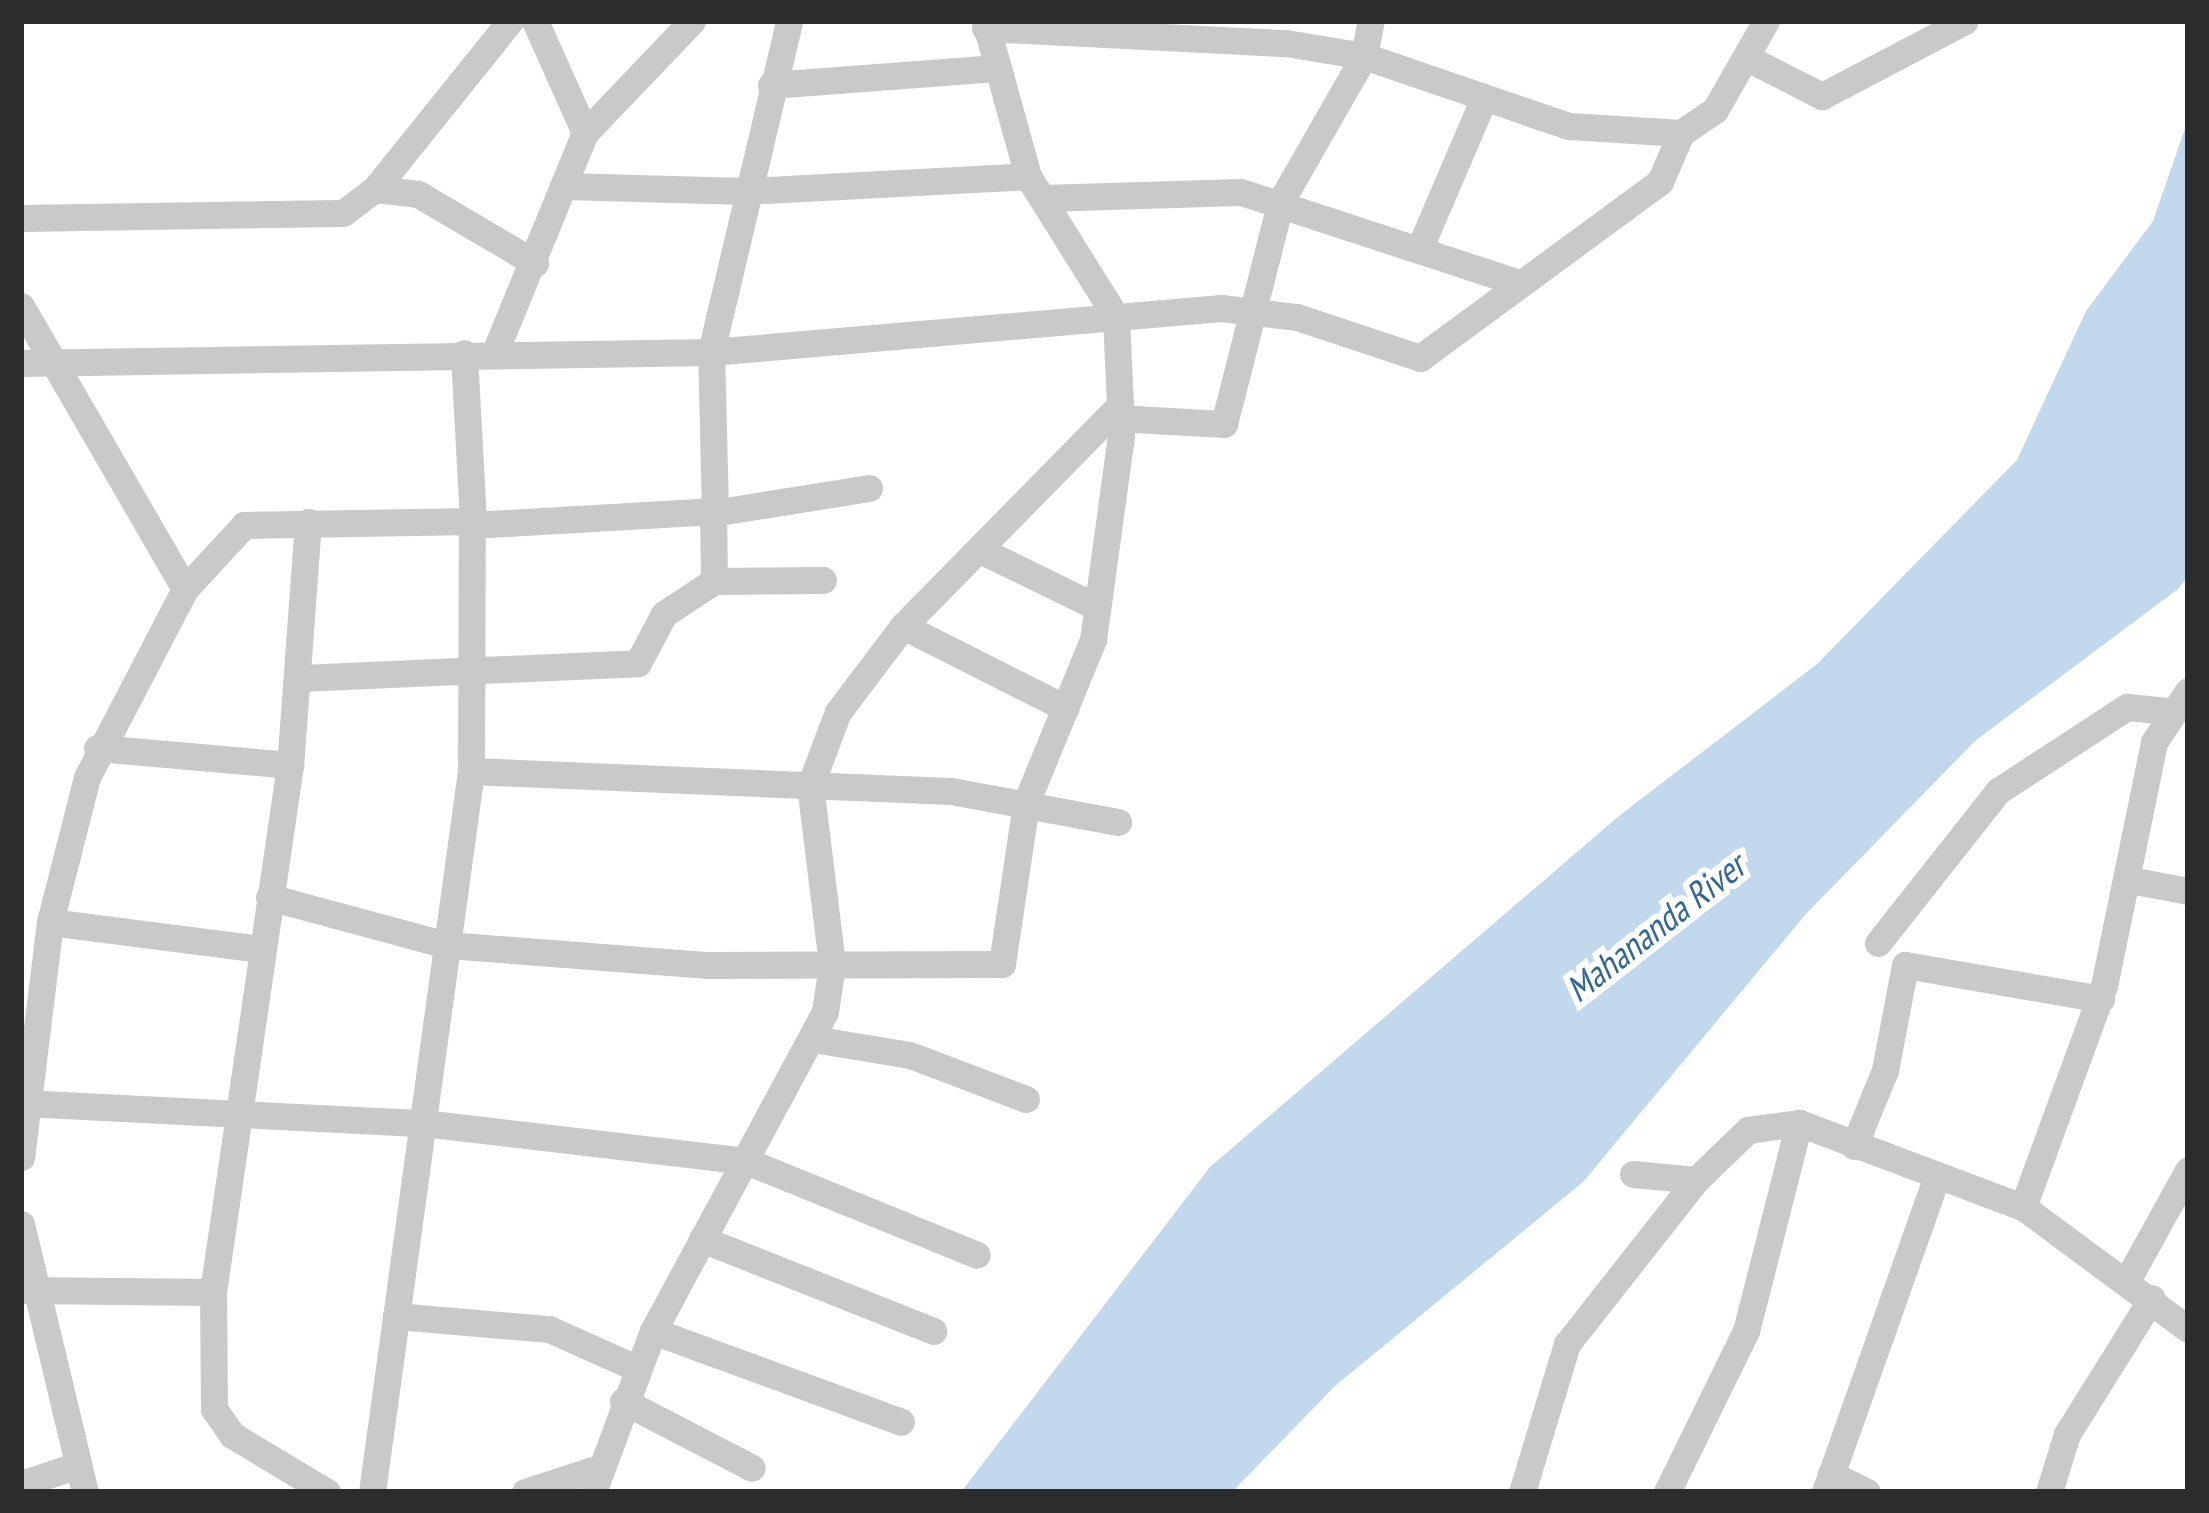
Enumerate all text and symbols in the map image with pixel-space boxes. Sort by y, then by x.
water label: Mahananda River [1557,844,1753,1010]

